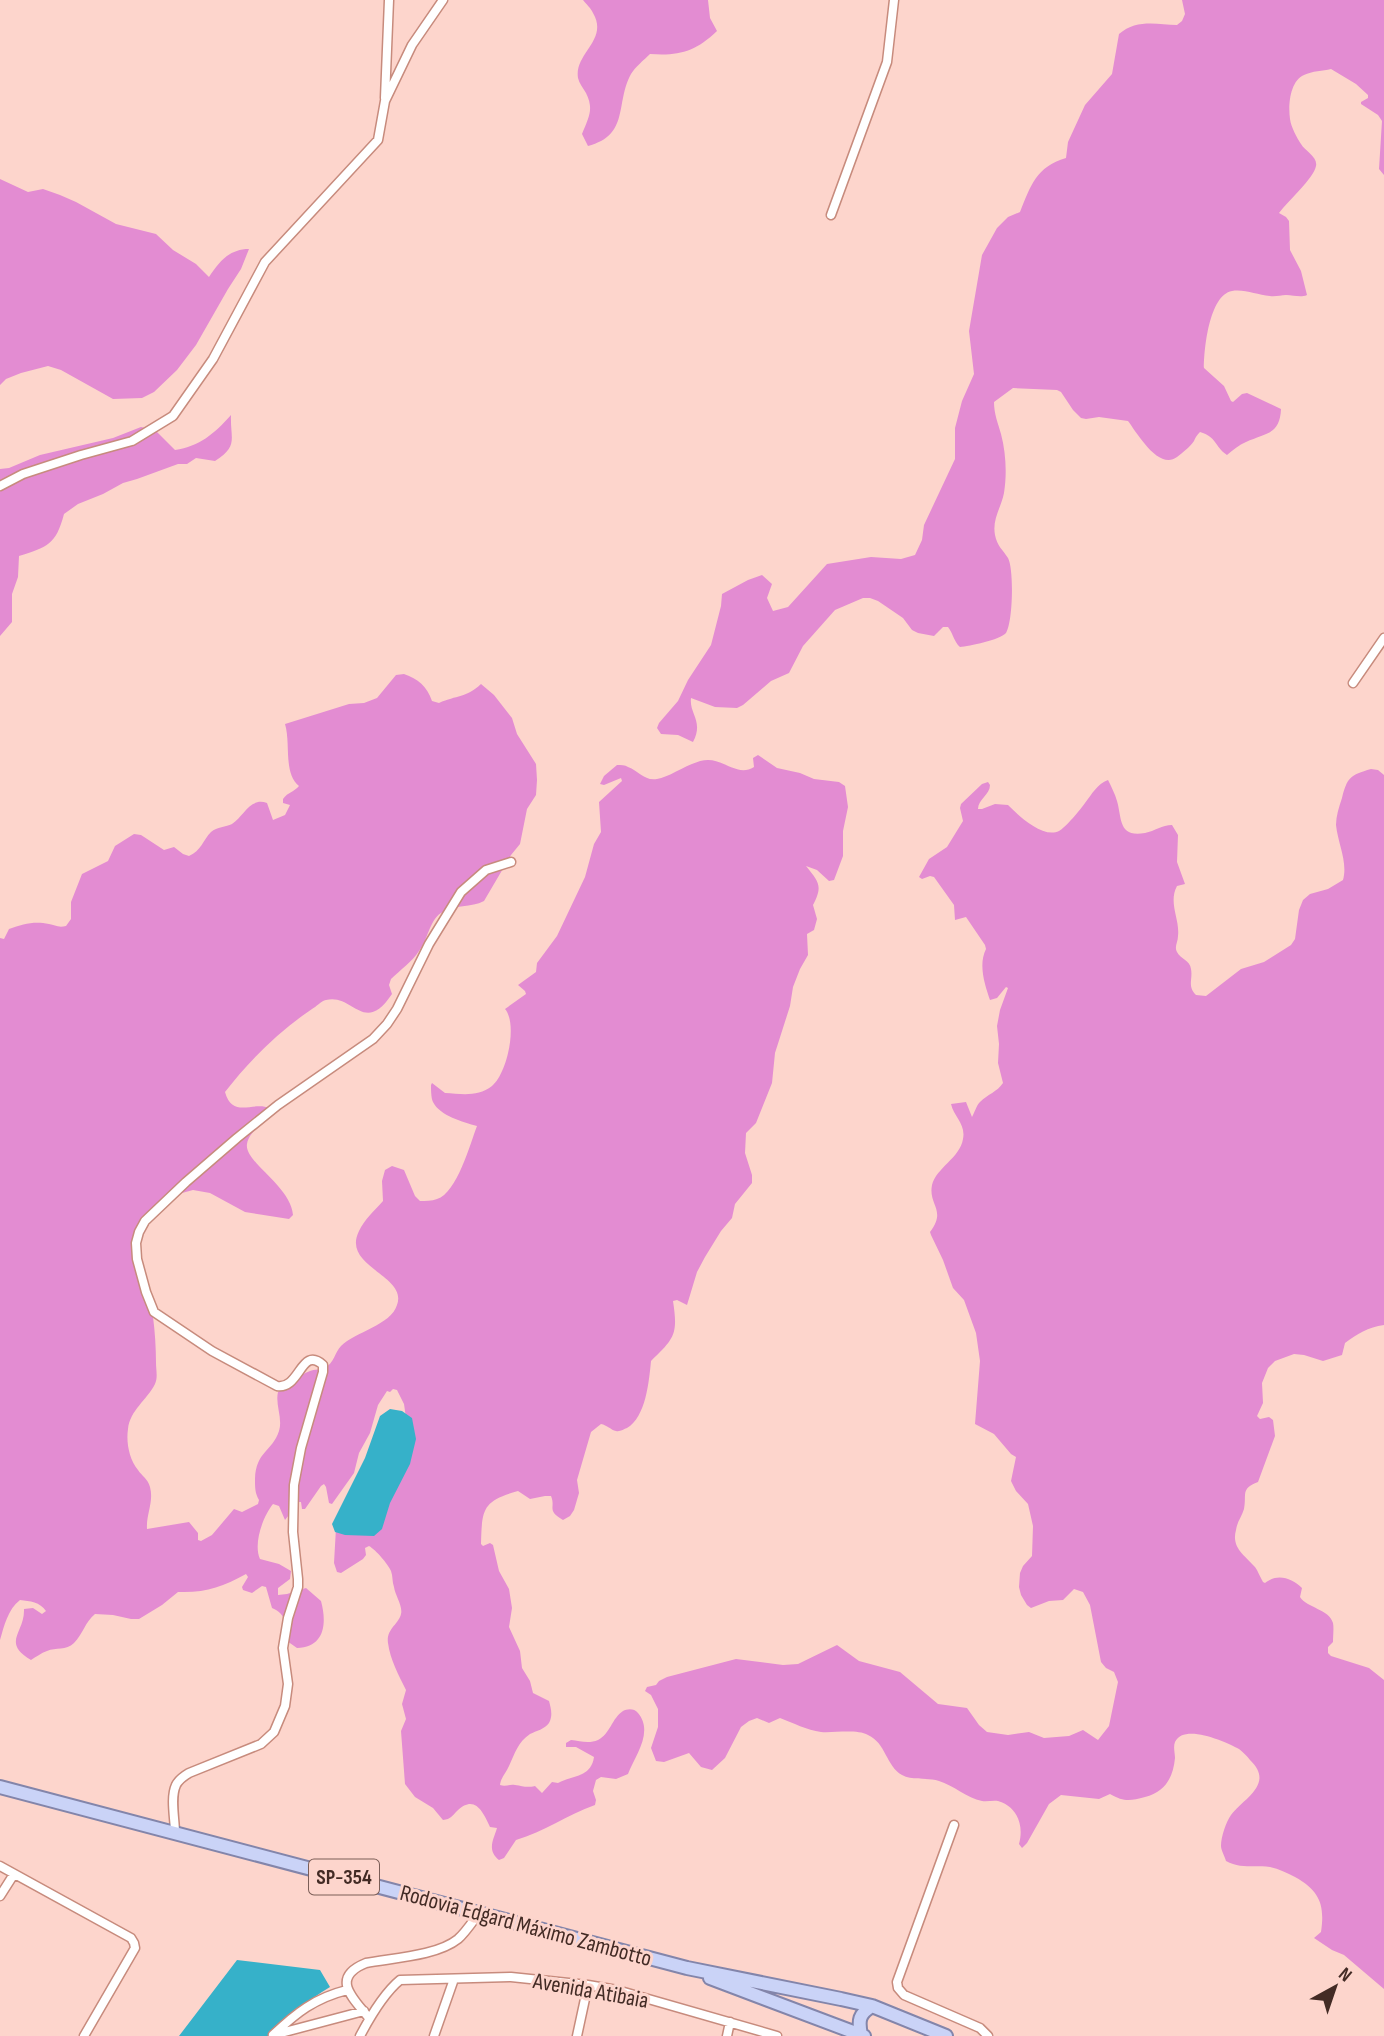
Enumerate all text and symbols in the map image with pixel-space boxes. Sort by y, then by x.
road number: SP-354 [309,1860,379,1895]
street label: Rodovia Edgard Máximo Zambotto [397,1879,655,1973]
north arrow [1300,1952,1370,2022]
text: N [1334,1963,1356,1987]
street label: Avenida Atibaia [530,1967,651,2015]

